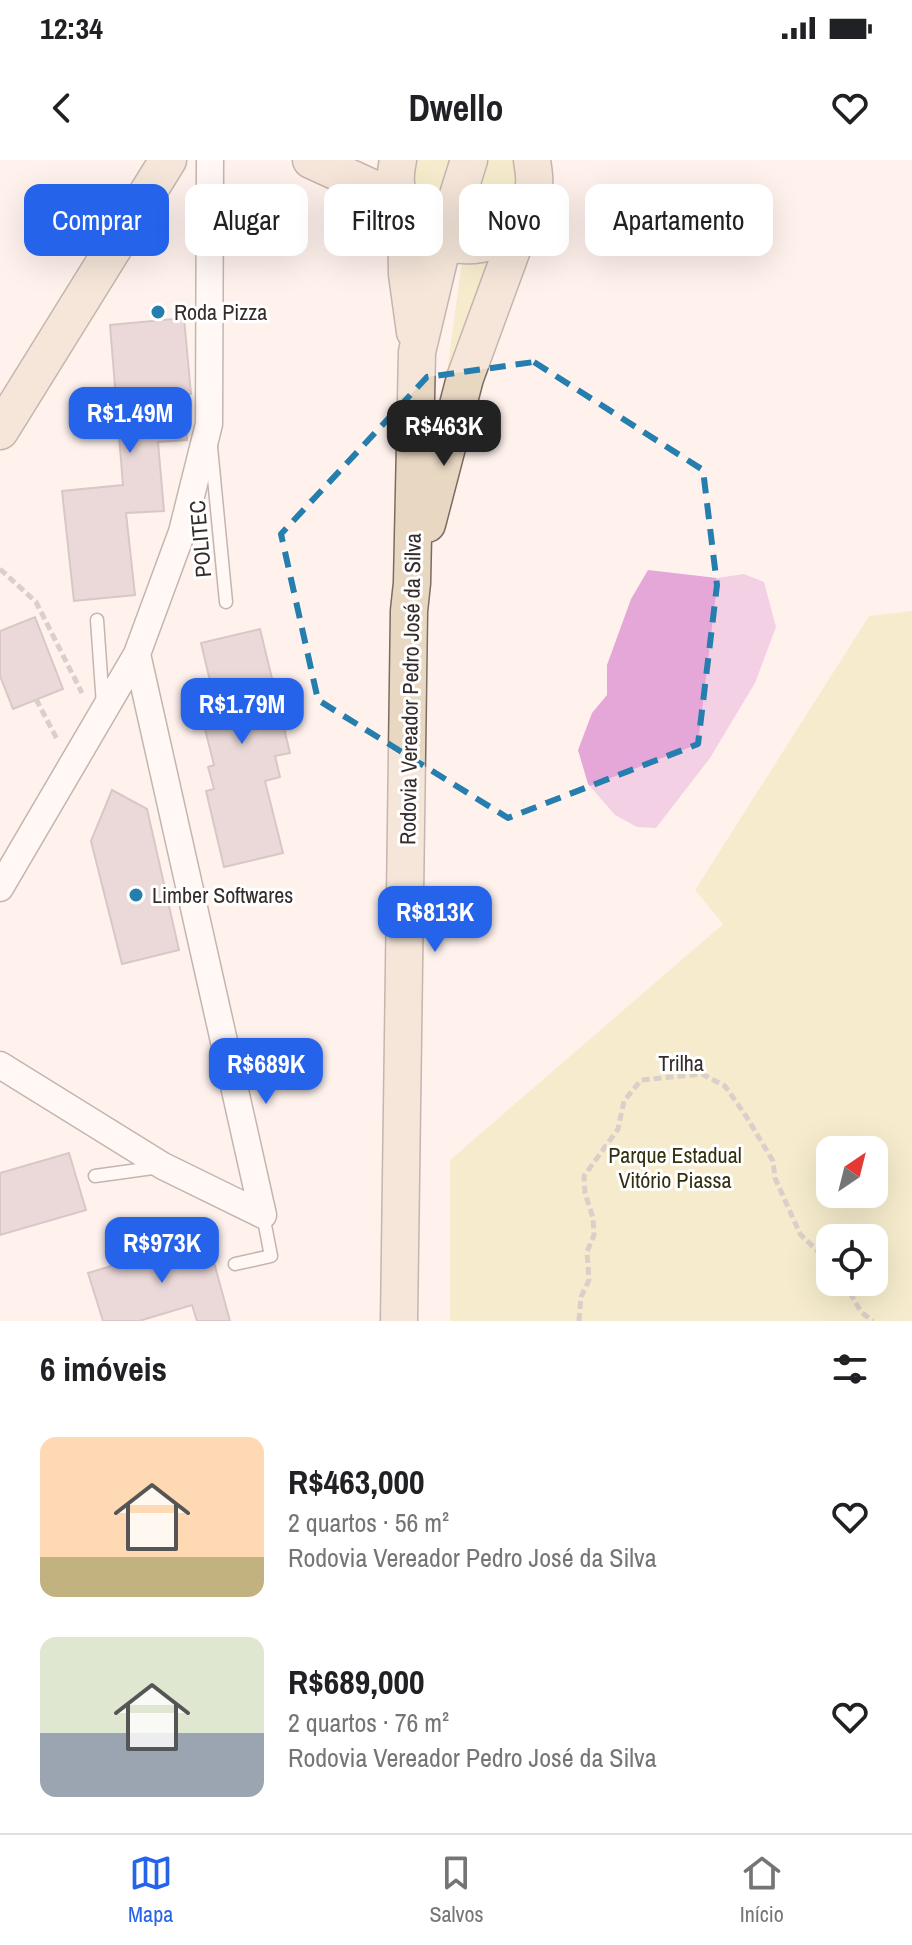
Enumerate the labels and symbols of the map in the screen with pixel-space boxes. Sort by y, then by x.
place label: Roda Pizza [174,297,267,327]
marker: Roda Pizza [149,303,167,321]
pin: R$1.49M [56,387,204,455]
pin: R$463K [379,400,509,468]
street label: POLITEC [182,499,218,579]
street label: Rodovia Vereador Pedro José da Silva [392,533,428,845]
pin: R$1.79M [168,678,316,746]
place label: Limber Softwares [152,880,293,910]
marker: Limber Softwares [127,886,145,904]
pin: R$813K [370,886,500,954]
pin: R$689K [201,1038,331,1106]
street label: Trilha [658,1048,704,1078]
north arrow [816,1136,888,1208]
park label: Parque Estadual Vitório Piassa [608,1140,742,1195]
pin: R$973K [97,1217,227,1285]

